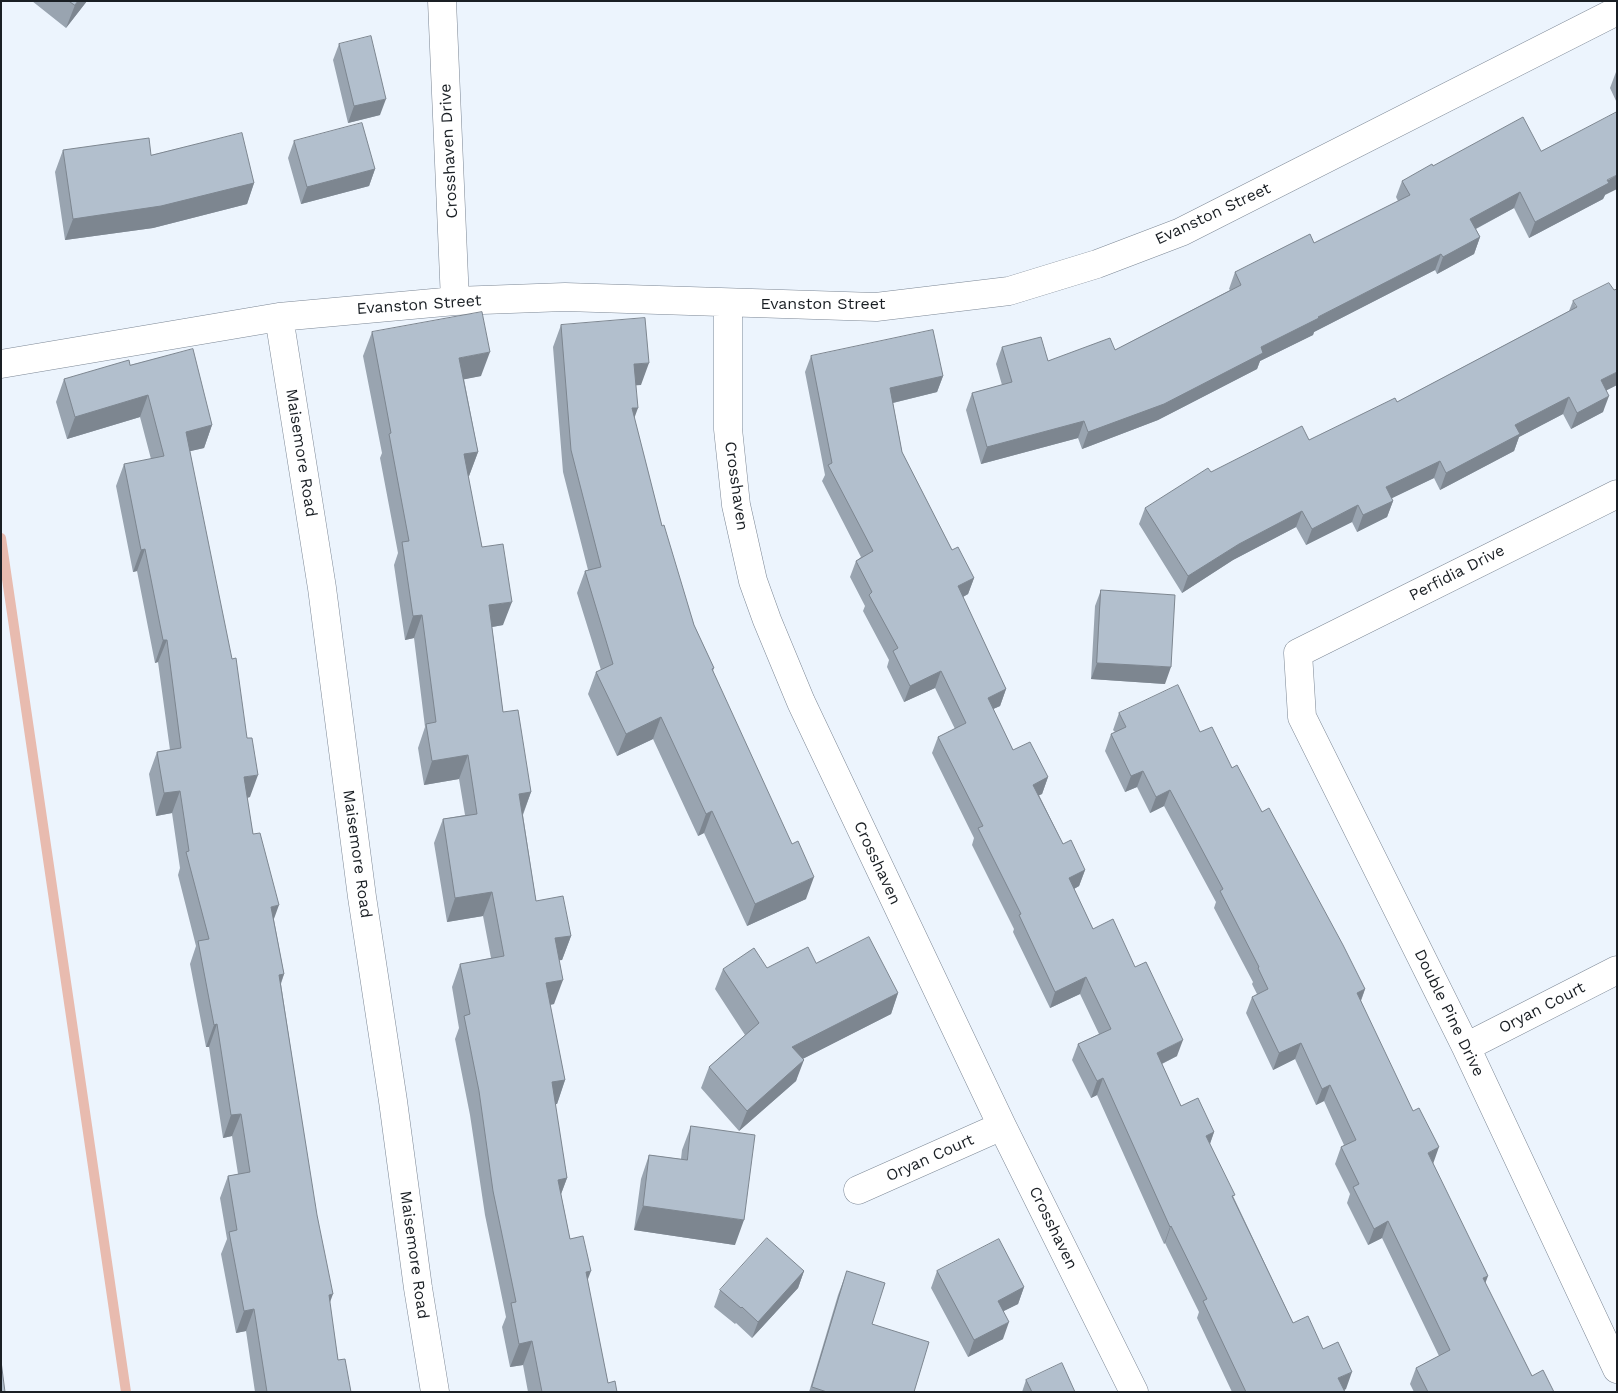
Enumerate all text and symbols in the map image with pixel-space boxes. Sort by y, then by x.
street label: Crosshaven Drive [436,83,462,219]
street label: Evanston Street [1152,179,1274,249]
street label: Evanston Street [356,291,482,319]
street label: Evanston Street [760,294,886,314]
street label: Maisemore Road [281,388,321,518]
street label: Crosshaven [720,440,752,532]
street label: Perfidia Drive [1406,541,1508,605]
street label: Maisemore Road [338,789,376,919]
street label: Crosshaven [849,818,905,908]
street label: Double Pine Drive [1410,946,1488,1080]
street label: Oryan Court [1496,978,1588,1038]
street label: Oryan Court [883,1130,977,1186]
street label: Crosshaven [1025,1183,1081,1273]
street label: Maisemore Road [395,1190,433,1320]

